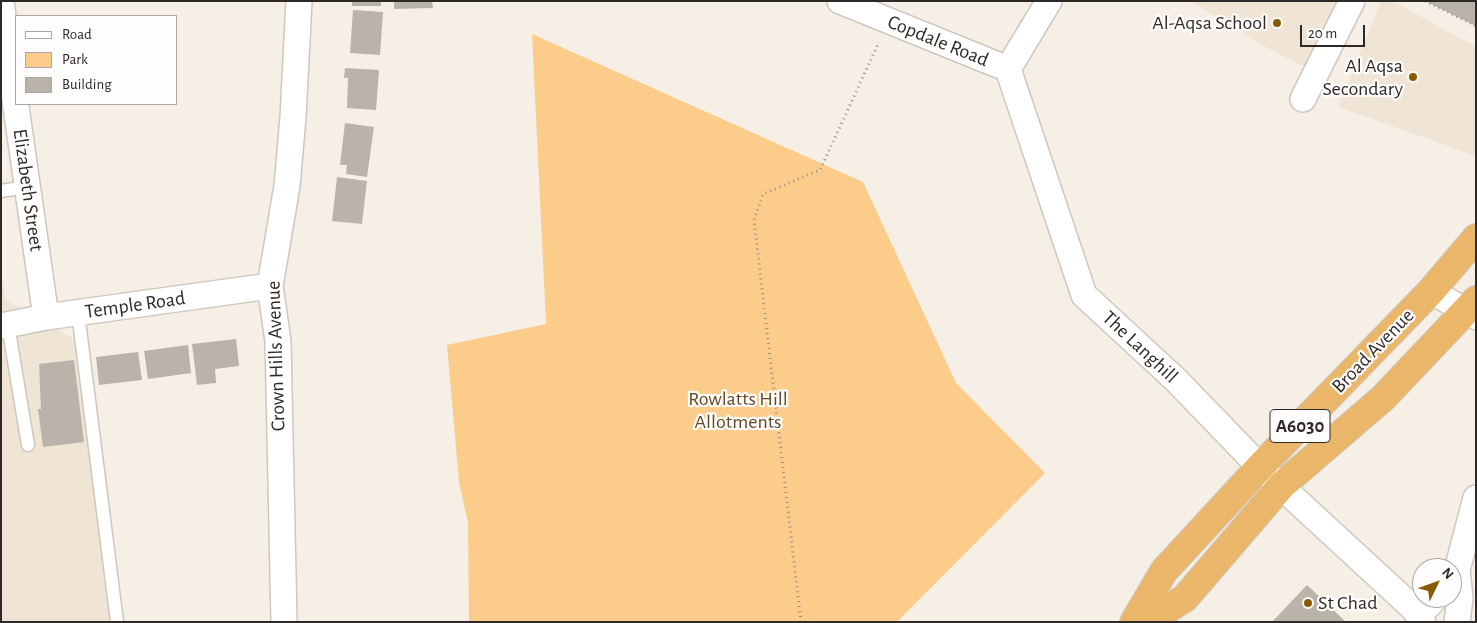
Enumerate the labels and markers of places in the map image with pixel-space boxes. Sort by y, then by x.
place label: Al-Aqsa School [1152,11,1267,35]
marker: Al-Aqsa School [1271,17,1283,29]
place label: Al Aqsa Secondary [1322,54,1403,101]
marker: Al Aqsa Secondary [1407,71,1419,83]
place label: St Chad [1318,591,1377,615]
marker: St Chad [1302,597,1314,609]

